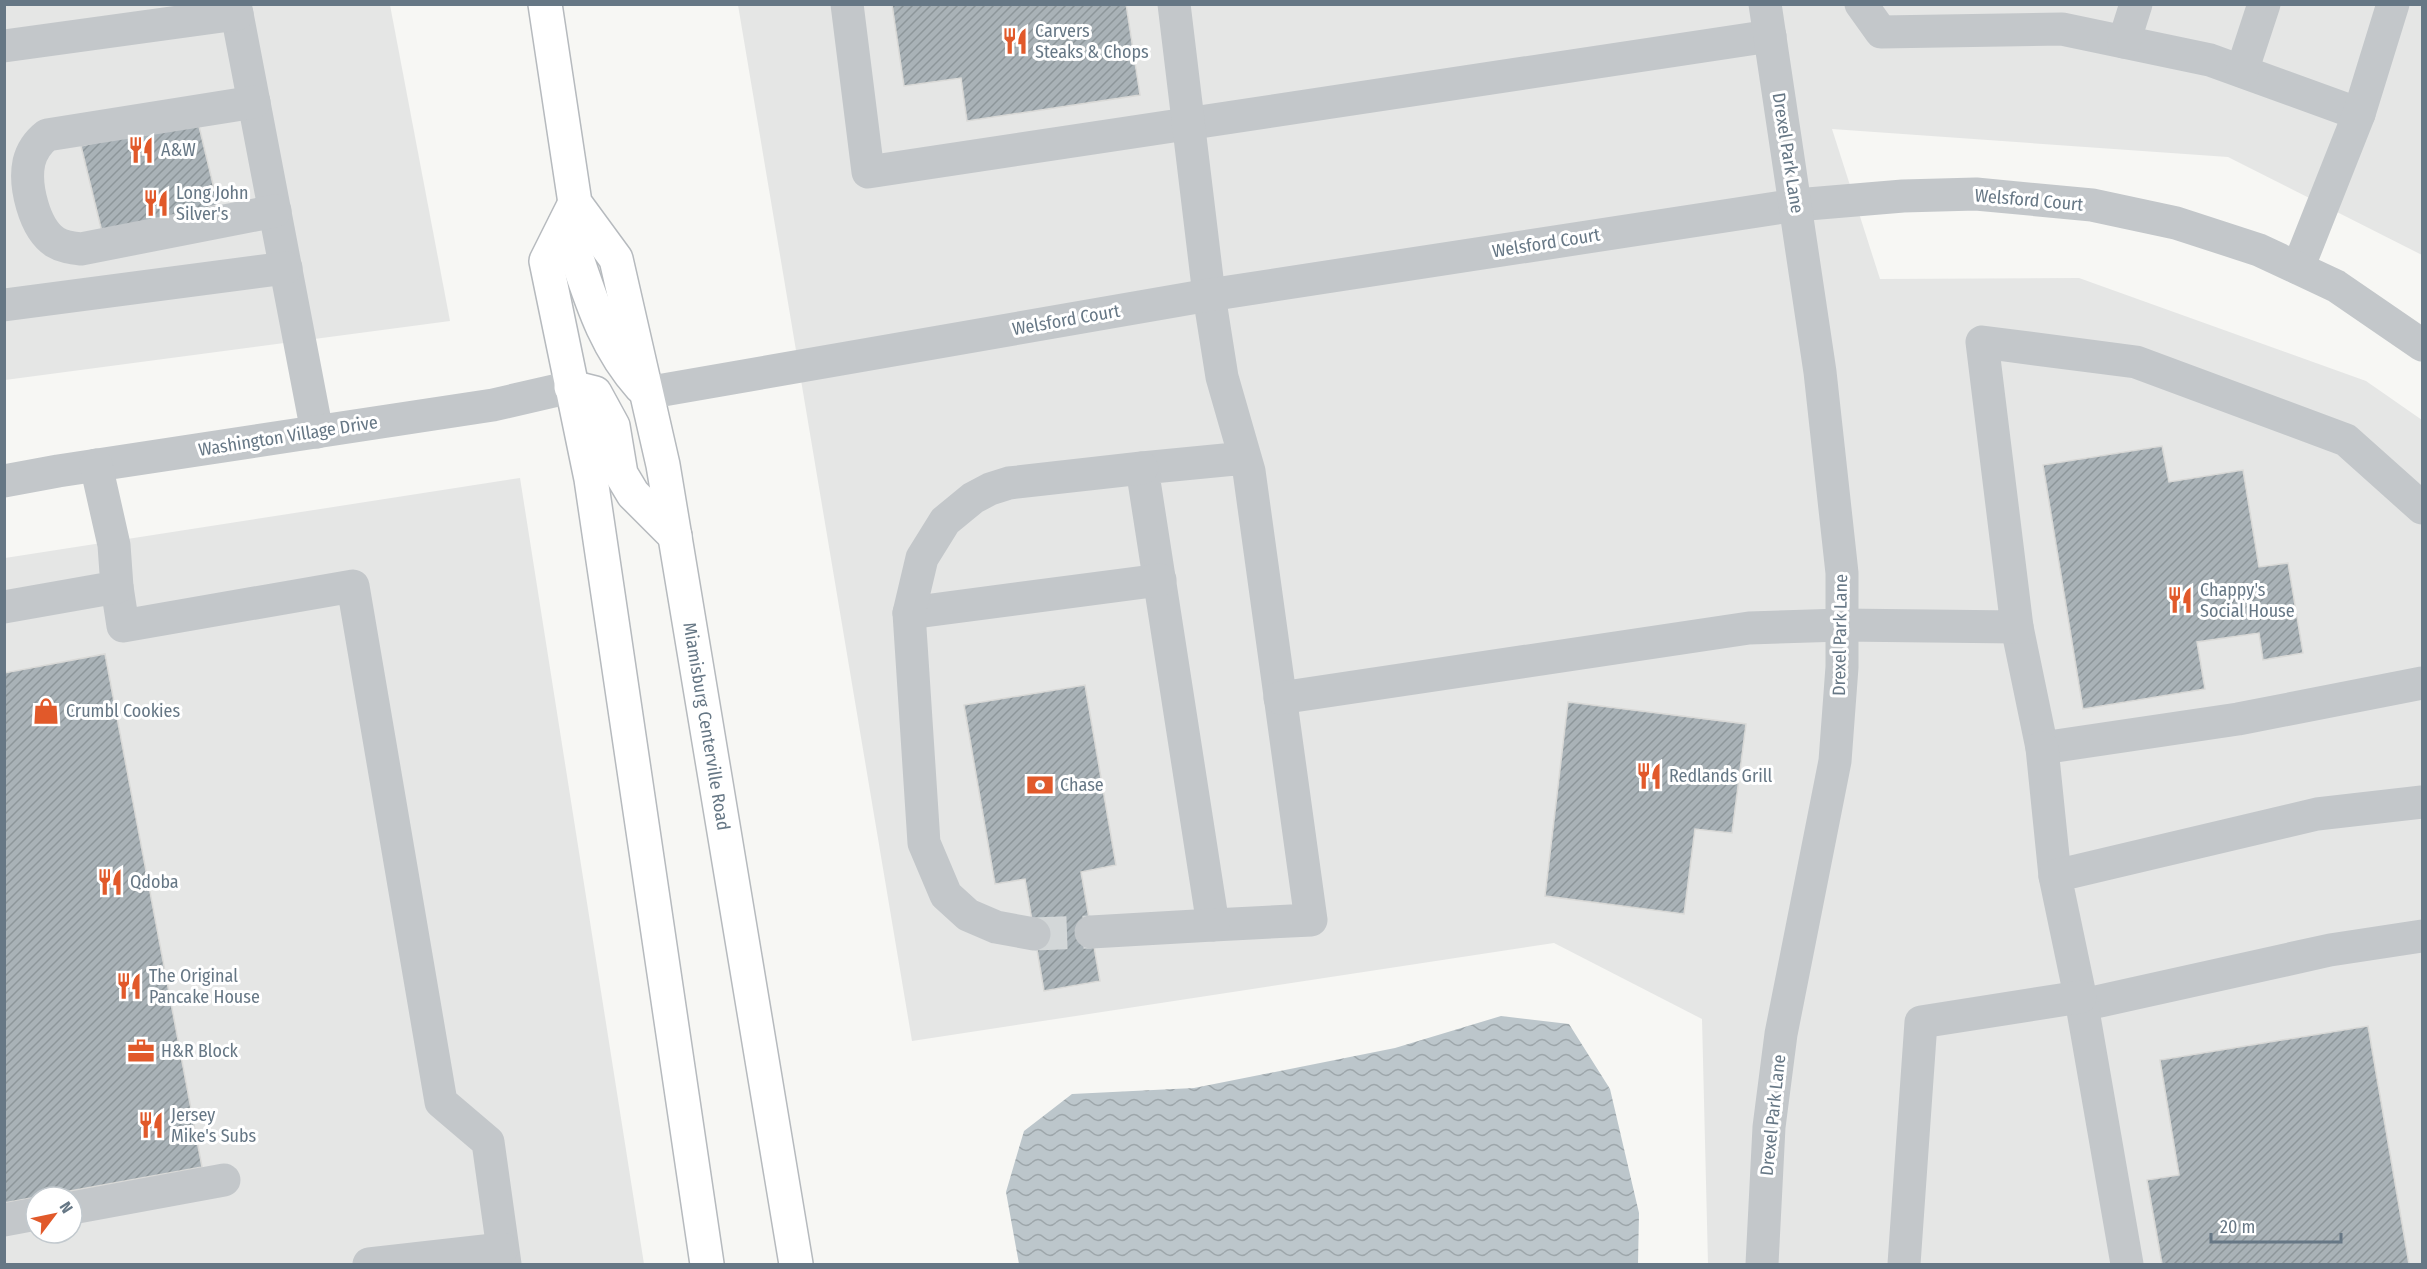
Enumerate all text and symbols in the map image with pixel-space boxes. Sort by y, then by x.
place label: Carvers Steaks & Chops [1035,20,1149,63]
restaurant icon: Carvers Steaks & Chops [1000,26,1030,56]
street label: Drexel Park Lane [1768,91,1808,215]
restaurant icon: A&W [126,135,156,165]
place label: A&W [161,139,196,161]
place label: Long John Silver's [176,182,249,225]
street label: Welsford Court [1974,184,2084,216]
restaurant icon: Long John Silver's [141,188,171,218]
street label: Welsford Court [1490,224,1602,262]
street label: Welsford Court [1010,300,1122,340]
street label: Washington Village Drive [197,411,379,461]
street label: Drexel Park Lane [1828,574,1852,696]
place label: Chappy's Social House [2200,579,2295,622]
restaurant icon: Chappy's Social House [2165,585,2195,615]
street label: Miamisburg Centerville Road [678,621,735,832]
shop icon: Crumbl Cookies [31,696,61,726]
place label: Crumbl Cookies [66,700,181,722]
restaurant icon: Redlands Grill [1634,761,1664,791]
place label: Redlands Grill [1669,765,1772,787]
bank icon: Chase [1025,770,1055,800]
place label: Chase [1060,774,1104,796]
restaurant icon: Qdoba [95,867,125,897]
place label: Qdoba [130,871,179,893]
place label: The Original Pancake House [149,965,260,1008]
restaurant icon: The Original Pancake House [114,971,144,1001]
office icon: H&R Block [126,1036,156,1066]
place label: H&R Block [161,1040,239,1062]
street label: Drexel Park Lane [1756,1053,1790,1177]
place label: Jersey Mike's Subs [171,1104,257,1147]
restaurant icon: Jersey Mike's Subs [136,1110,166,1140]
north arrow [24,1185,84,1245]
text: N [56,1198,77,1216]
scale bar [2211,1206,2342,1244]
text: 20 m [2220,1216,2255,1238]

